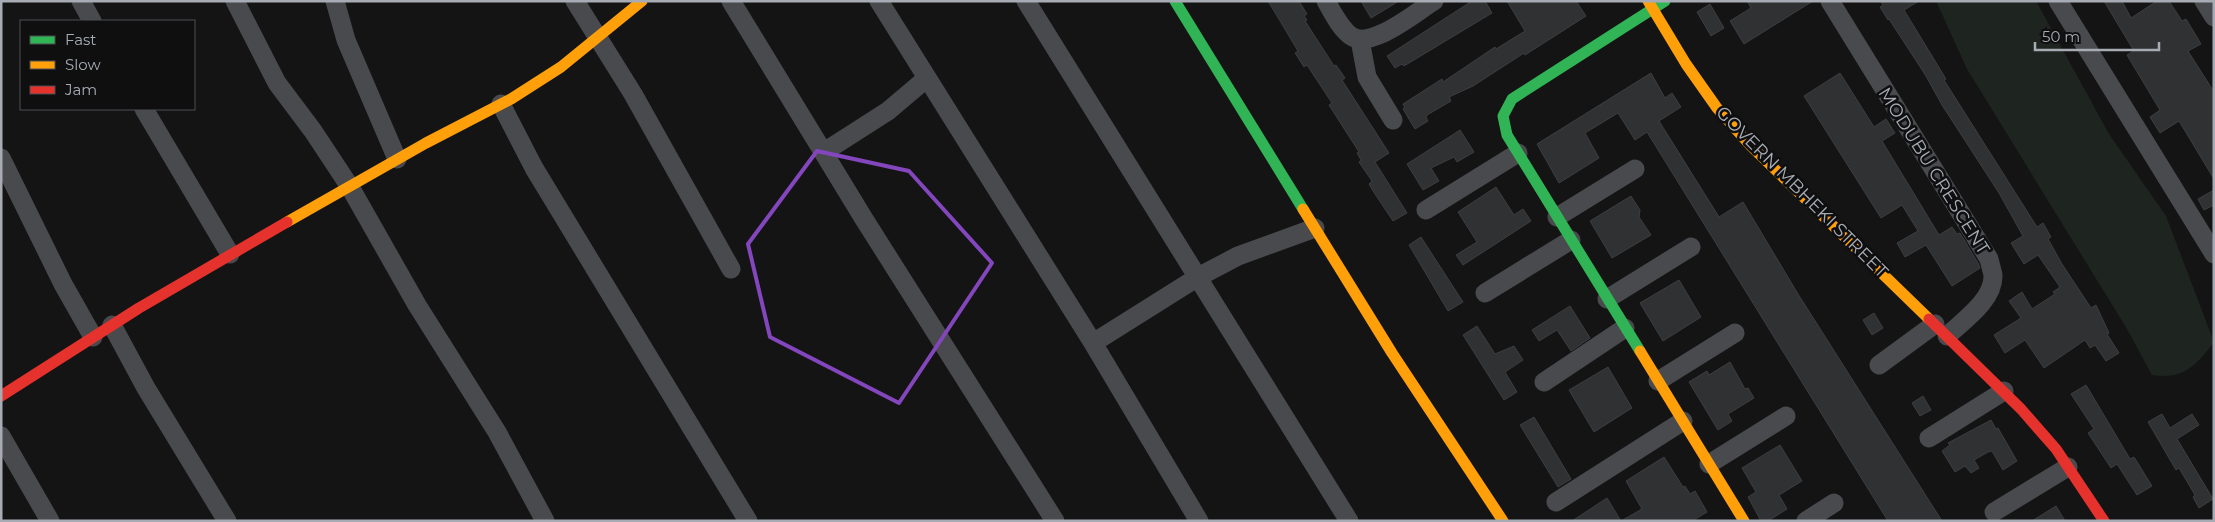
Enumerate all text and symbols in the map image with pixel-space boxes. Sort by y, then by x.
legend [20,20,195,110]
scale bar [2035,20,2159,52]
text: 50 m [2042,27,2080,46]
text: Fast [65,30,96,49]
text: Slow [65,55,101,74]
text: Jam [64,80,97,99]
street label: MODUBU CRESCENT [1874,83,1995,259]
street label: GOVERN MBHEKI STREET [1711,101,1893,283]

